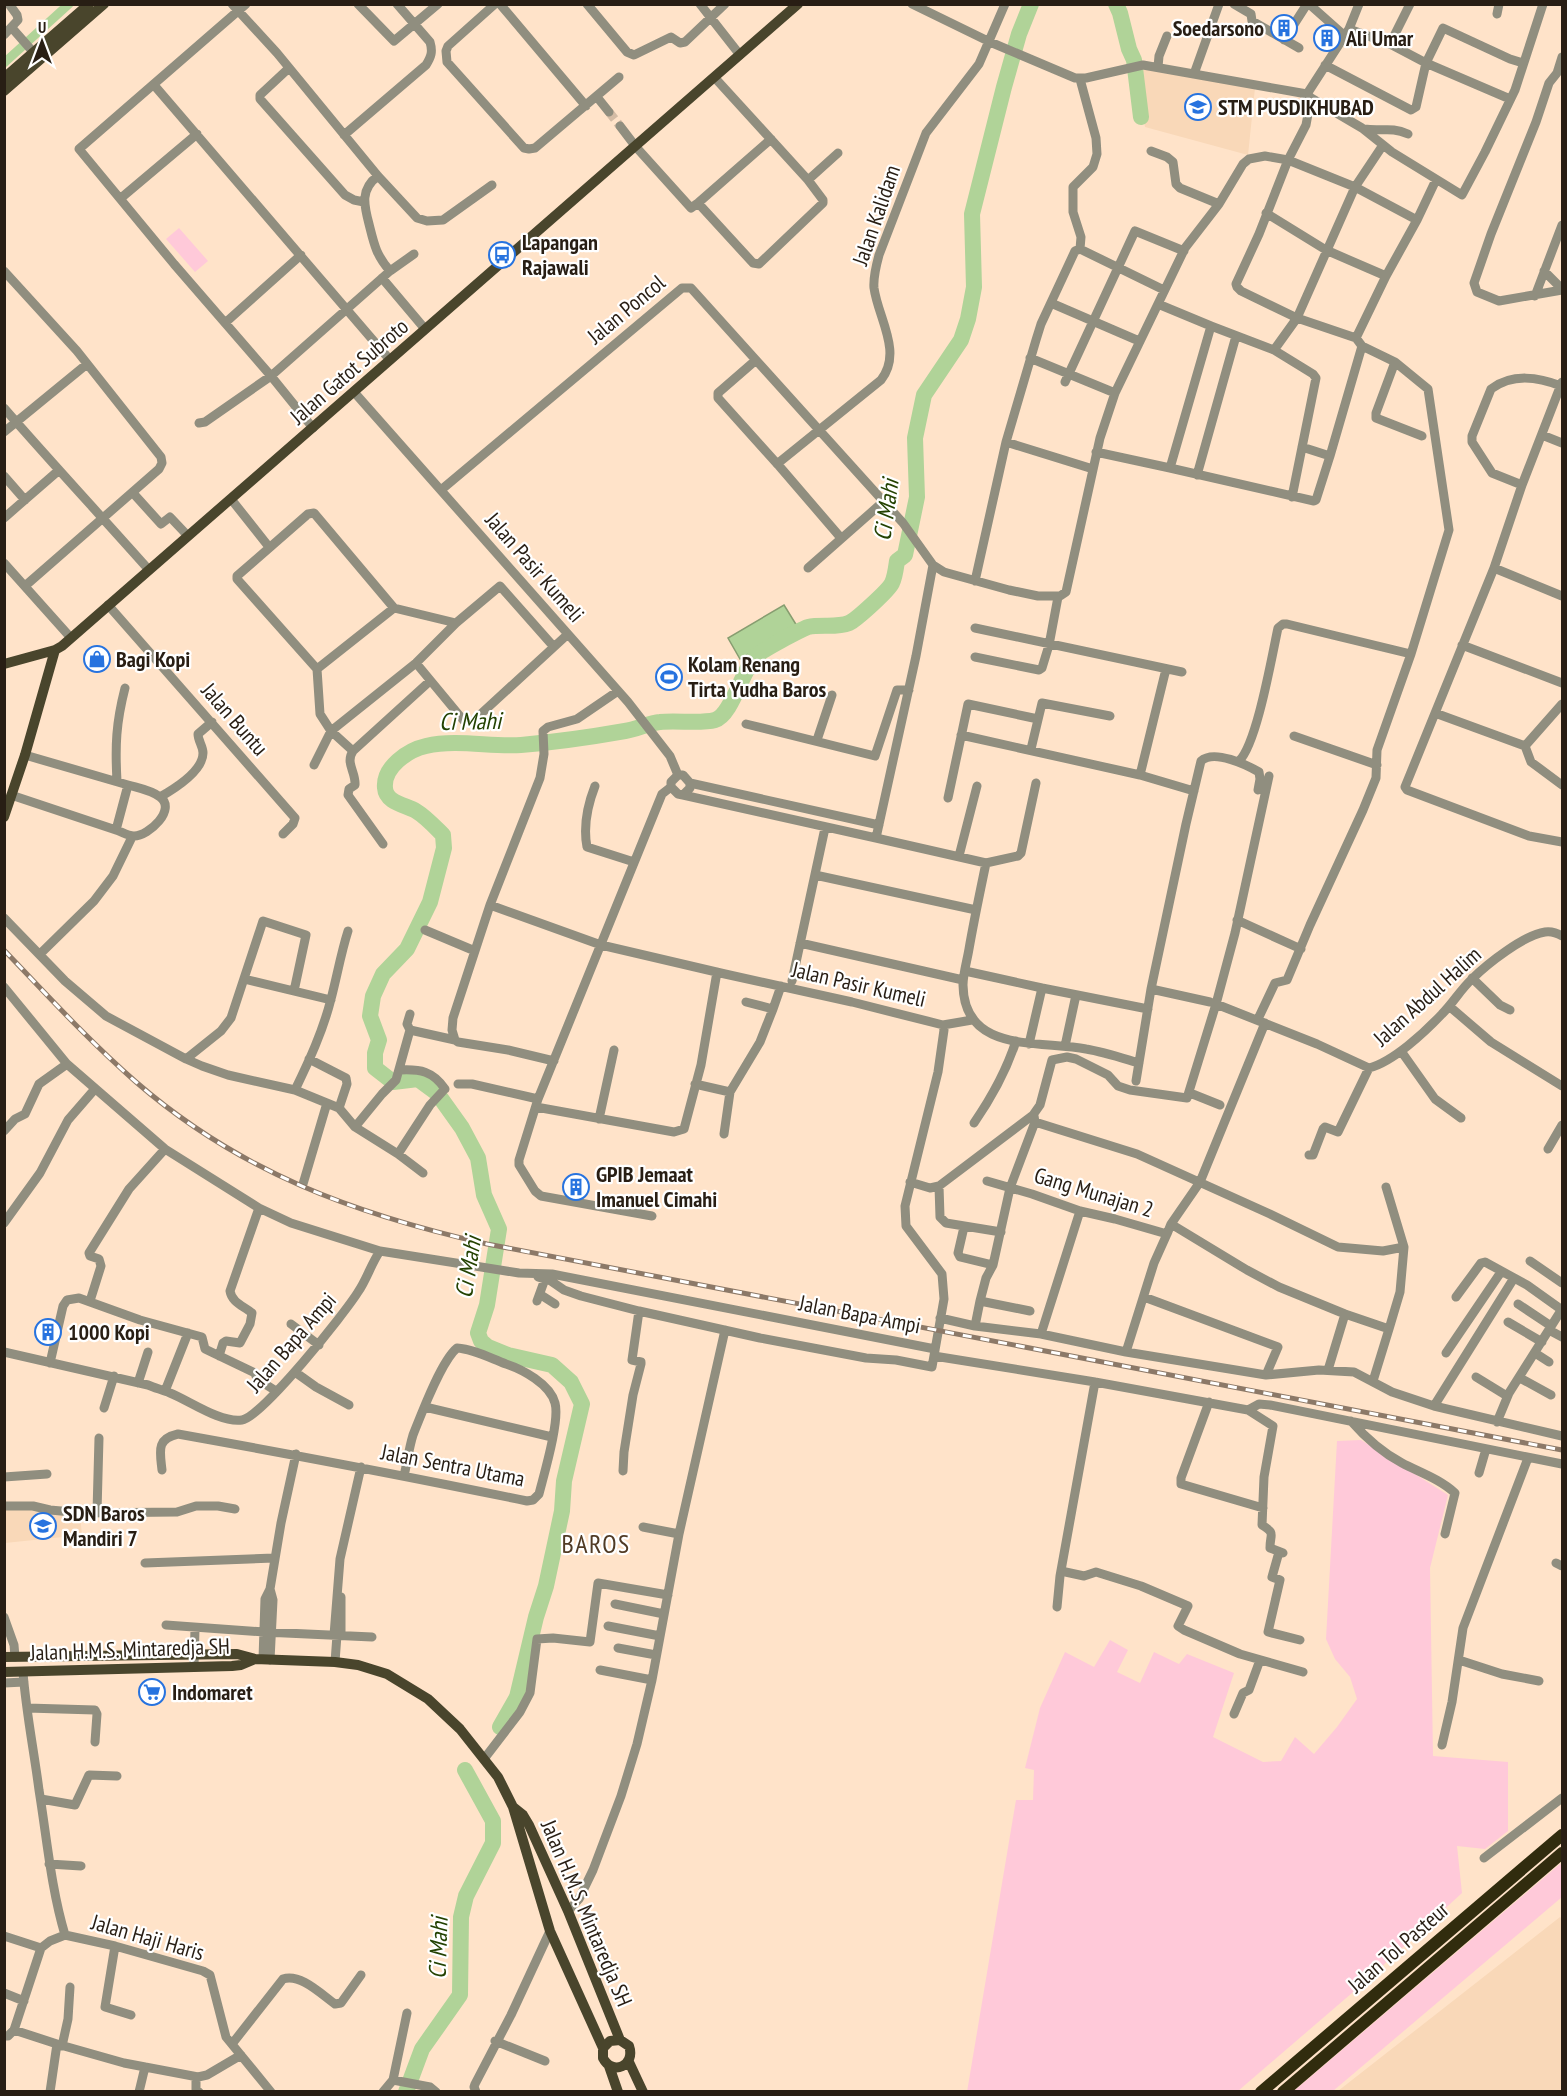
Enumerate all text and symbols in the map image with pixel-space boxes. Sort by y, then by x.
north arrow [12,12,72,72]
building icon: Soedarsono [1269,13,1299,43]
place label: Soedarsono [1173,14,1264,42]
text: U [38,17,46,37]
building icon: Ali Umar [1312,23,1342,53]
place label: Ali Umar [1345,24,1414,52]
school or university icon: STM PUSDIKHUBAD [1183,92,1213,122]
place label: STM PUSDIKHUBAD [1218,93,1374,121]
street label: Jalan Kalidam [845,161,906,270]
place label: Lapangan Rajawali [522,228,598,281]
bus stop icon: Lapangan Rajawali [487,240,517,270]
street label: Jalan Poncol [581,268,671,350]
street label: Jalan Gatot Subroto [283,312,414,431]
water label: Ci Mahi [866,474,906,543]
street label: Jalan Pasir Kumeli [479,506,590,628]
shop icon: Bagi Kopi [82,644,112,674]
place label: Bagi Kopi [116,645,190,673]
place label: Kolam Renang Tirta Yudha Baros [688,650,827,703]
sports icon: Kolam Renang Tirta Yudha Baros [654,662,684,692]
street label: Jalan Buntu [195,676,274,761]
water label: Ci Mahi [439,705,504,737]
street label: Jalan Abdul Halim [1367,940,1487,1052]
street label: Jalan Pasir Kumeli [788,955,929,1013]
place label: GPIB Jemaat Imanuel Cimahi [596,1160,717,1213]
street label: Gang Munajan 2 [1031,1161,1157,1223]
building icon: GPIB Jemaat Imanuel Cimahi [561,1172,591,1202]
water label: Ci Mahi [448,1231,489,1300]
street label: Jalan Bapa Ampi [239,1286,342,1398]
street label: Jalan Bapa Ampi [796,1288,923,1339]
building icon: 1000 Kopi [33,1317,63,1347]
place label: 1000 Kopi [68,1318,150,1346]
street label: Jalan Sentra Utama [378,1437,527,1493]
place label: SDN Baros Mandiri 7 [63,1499,145,1552]
school or university icon: SDN Baros Mandiri 7 [28,1511,58,1541]
district label: BAROS [561,1527,631,1560]
street label: Jalan H.M.S. Mintaredja SH [29,1632,230,1667]
supermarket icon: Indomaret [137,1677,167,1707]
place label: Indomaret [172,1678,253,1706]
street label: Jalan H.M.S. Mintaredja SH [535,1815,639,2010]
street label: Jalan Tol Pasteur [1341,1896,1454,1999]
street label: Jalan Haji Haris [87,1907,208,1966]
water label: Ci Mahi [421,1914,455,1979]

